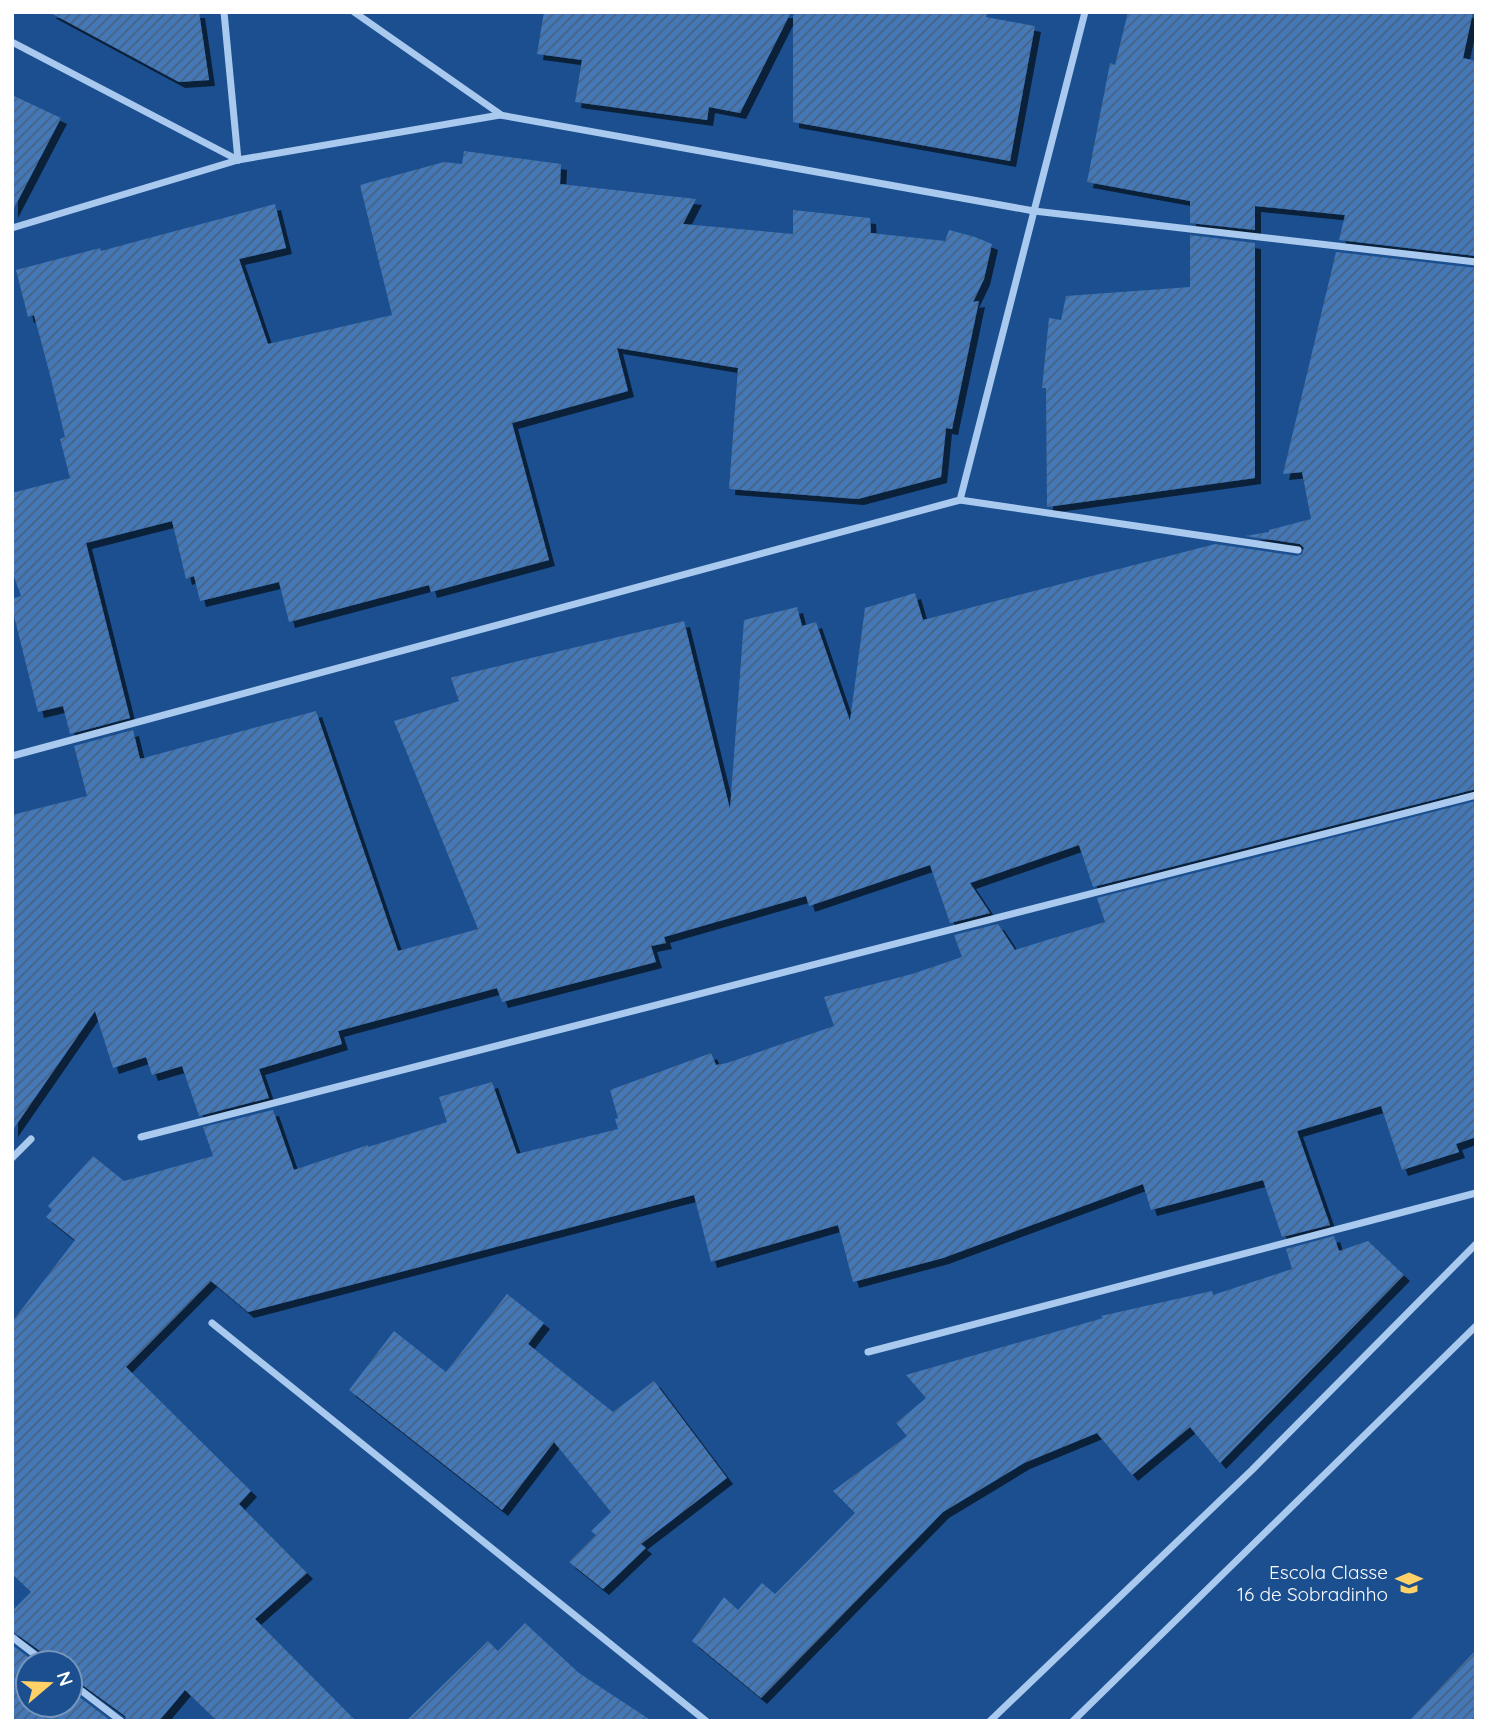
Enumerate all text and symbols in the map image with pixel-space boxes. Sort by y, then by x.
place label: Escola Classe 16 de Sobradinho [1237,1560,1388,1606]
school or university icon: Escola Classe 16 de Sobradinho [1394,1568,1424,1598]
north arrow [14,1649,84,1719]
text: N [51,1668,79,1689]

